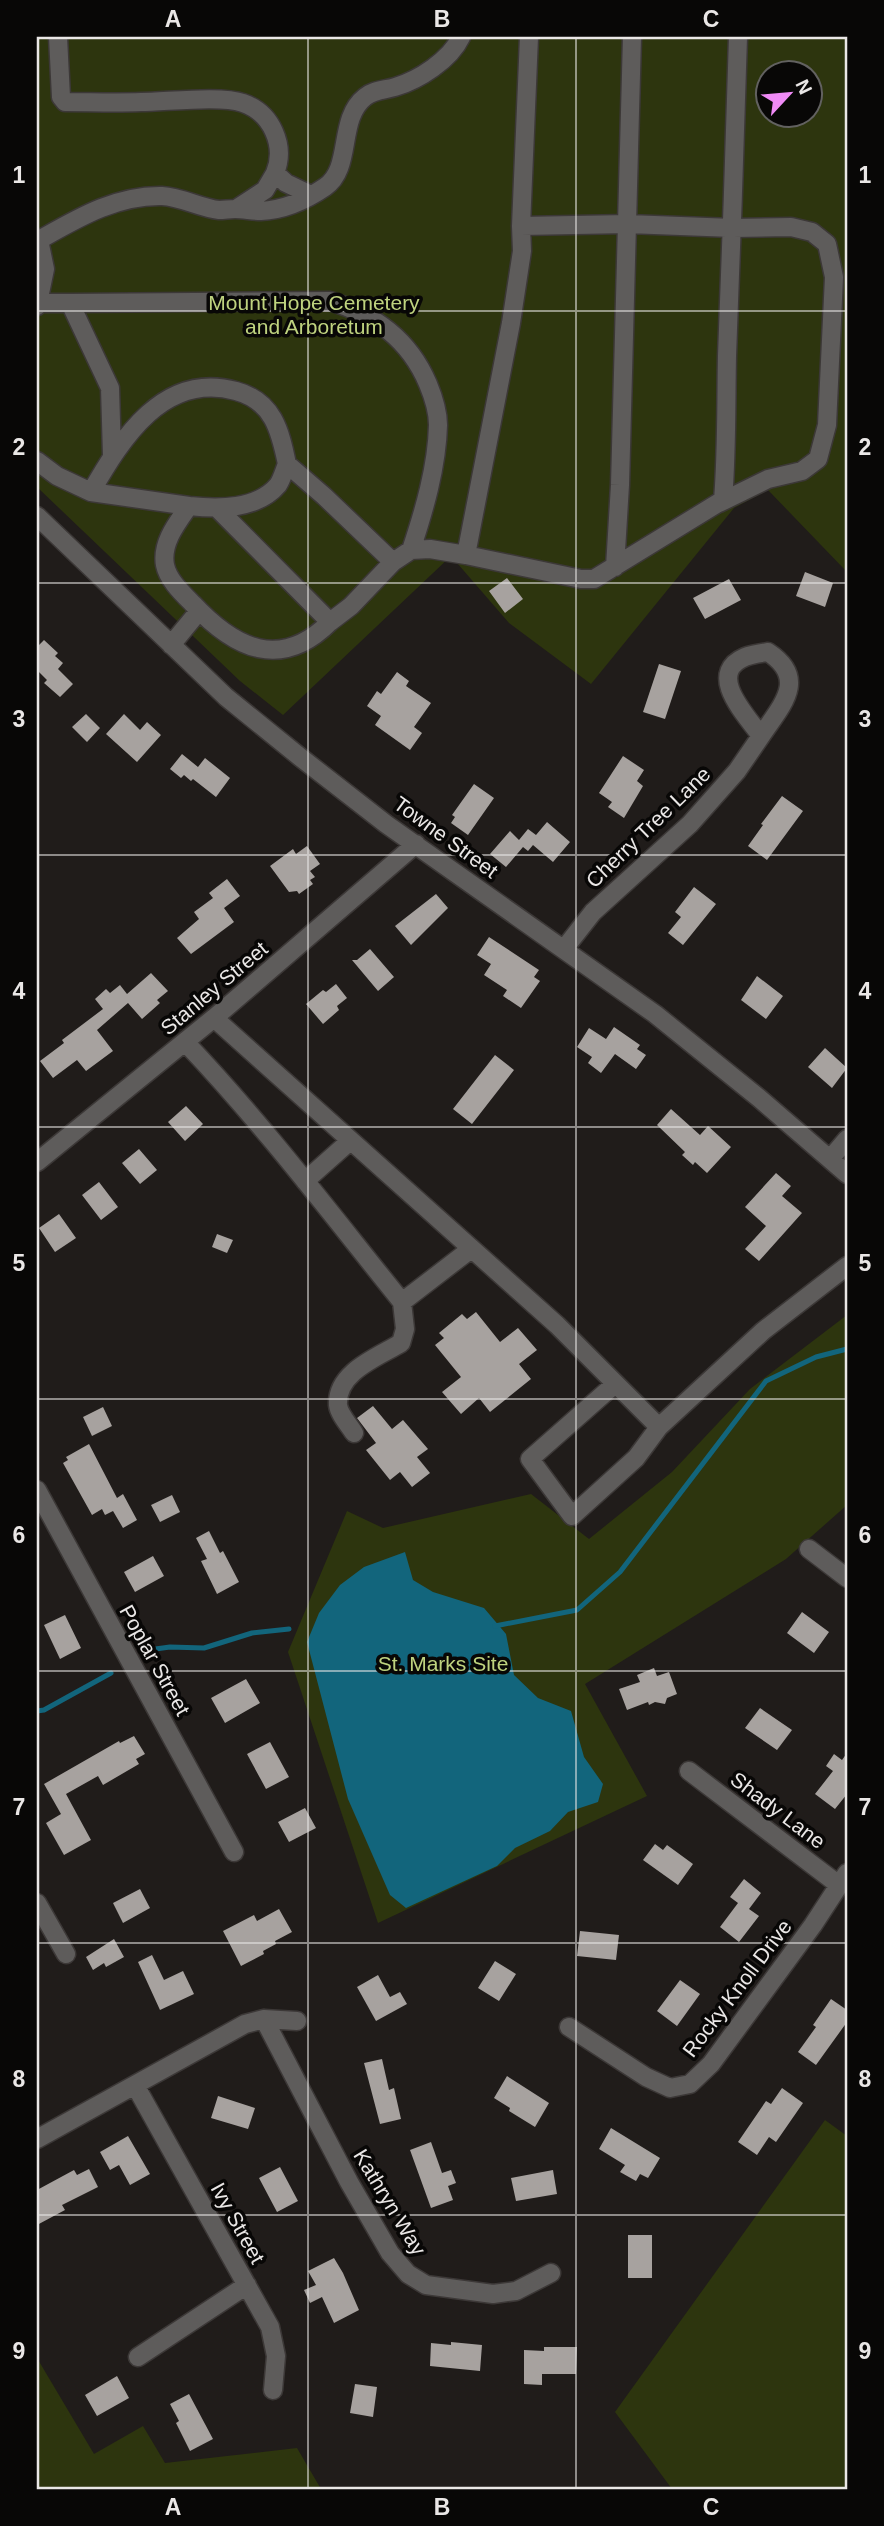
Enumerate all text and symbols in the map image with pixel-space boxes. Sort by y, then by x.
text: A [165,6,181,32]
text: B [434,6,450,32]
text: C [703,6,719,32]
north arrow [754,60,824,130]
text: N [791,76,816,98]
text: 1 [13,162,26,188]
text: 1 [859,162,872,188]
park label: Mount Hope Cemetery and Arboretum [208,291,420,338]
text: 2 [13,434,25,460]
text: 2 [859,434,871,460]
text: 3 [13,706,25,732]
text: 3 [859,706,871,732]
street label: Cherry Tree Lane [581,762,715,892]
street label: Towne Street [390,792,502,882]
street label: Stanley Street [156,937,272,1039]
text: 4 [13,978,26,1004]
text: 4 [859,978,872,1004]
text: 5 [13,1250,26,1276]
text: 5 [859,1250,872,1276]
text: 6 [13,1522,25,1548]
text: 6 [859,1522,871,1548]
street label: Poplar Street [115,1601,195,1719]
park label: St. Marks Site [378,1652,508,1675]
street label: Shady Lane [726,1767,830,1853]
text: 7 [13,1794,25,1820]
text: 7 [859,1794,871,1820]
street label: Rocky Knoll Drive [678,1915,796,2061]
text: 8 [13,2066,26,2092]
text: 8 [859,2066,872,2092]
street label: Kathryn Way [349,2145,431,2260]
street label: Ivy Street [206,2179,270,2268]
text: 9 [13,2338,25,2364]
text: 9 [859,2338,871,2364]
text: A [165,2494,181,2520]
text: B [434,2494,450,2520]
text: C [703,2494,719,2520]

